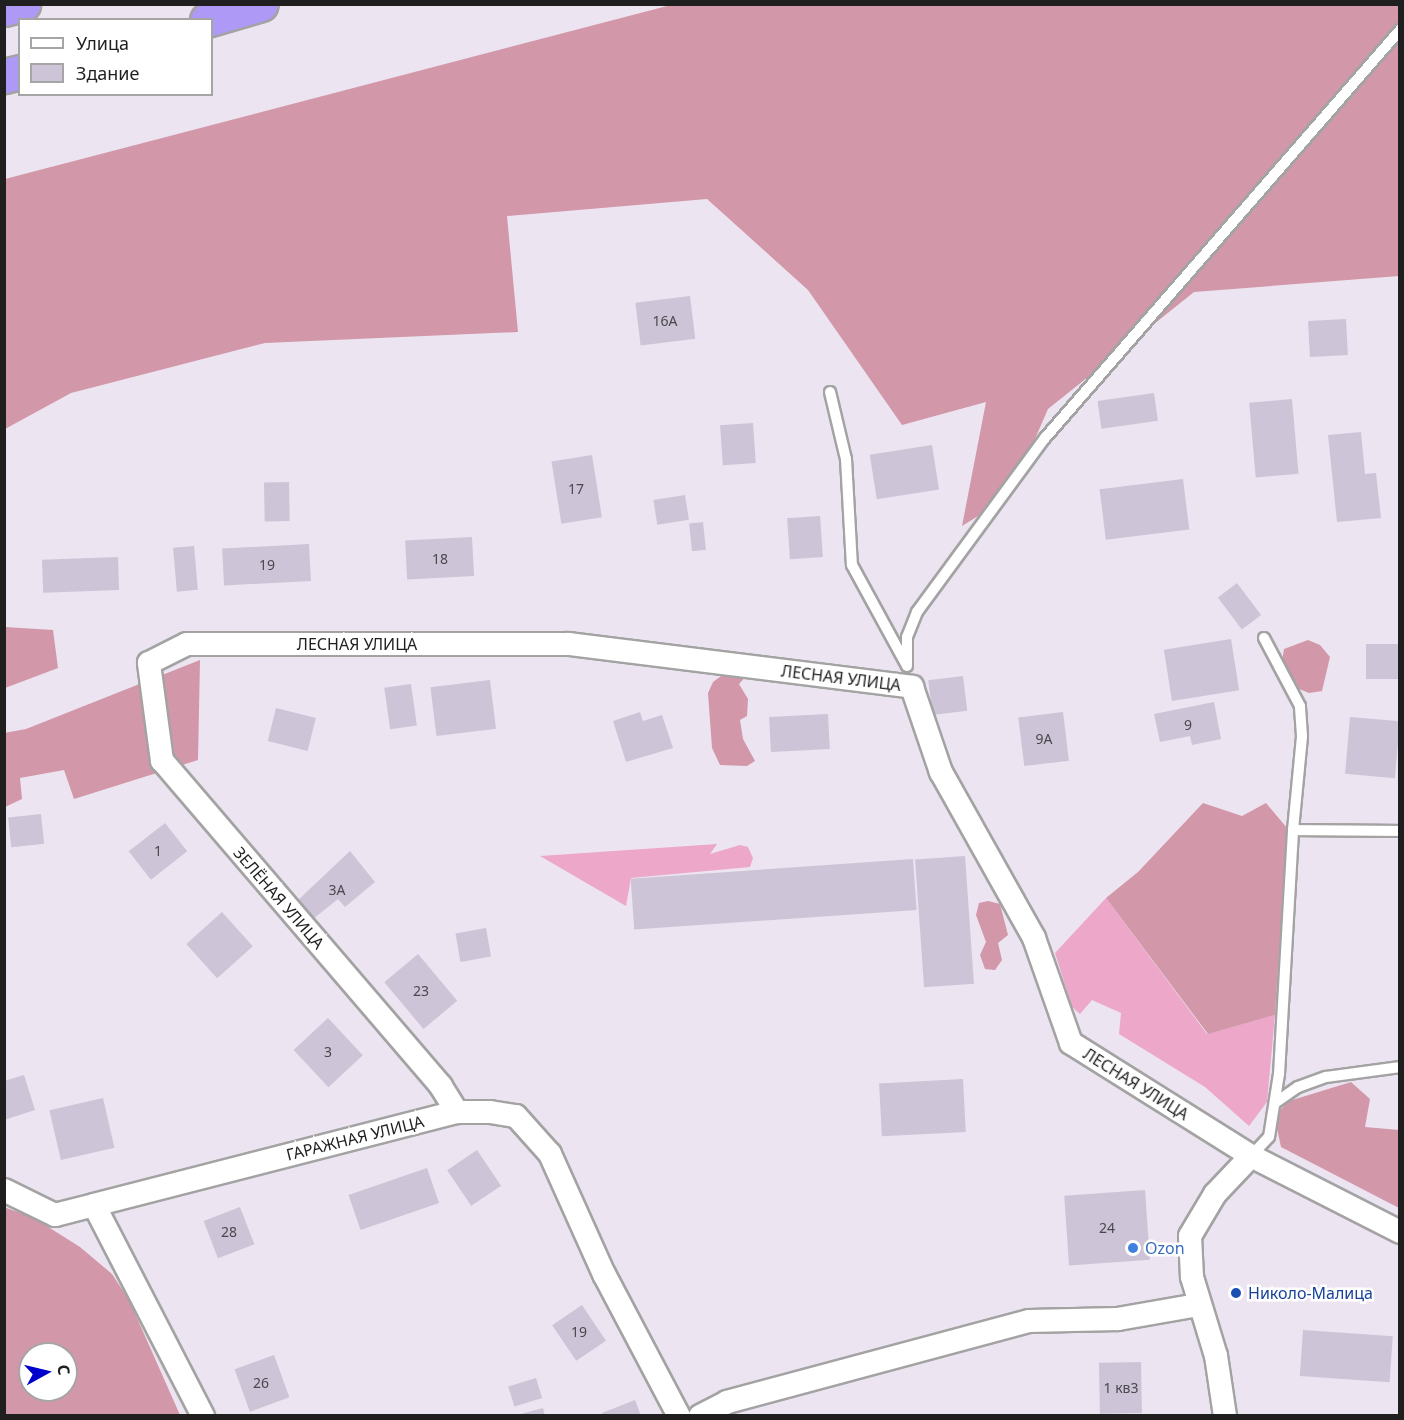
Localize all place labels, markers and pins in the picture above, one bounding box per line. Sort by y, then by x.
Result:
place label: Ozon [1145,1238,1185,1258]
marker: Ozon [1126,1241,1140,1255]
place label: Николо-Малица [1248,1283,1373,1303]
marker: Николо-Малица [1229,1286,1243,1300]

